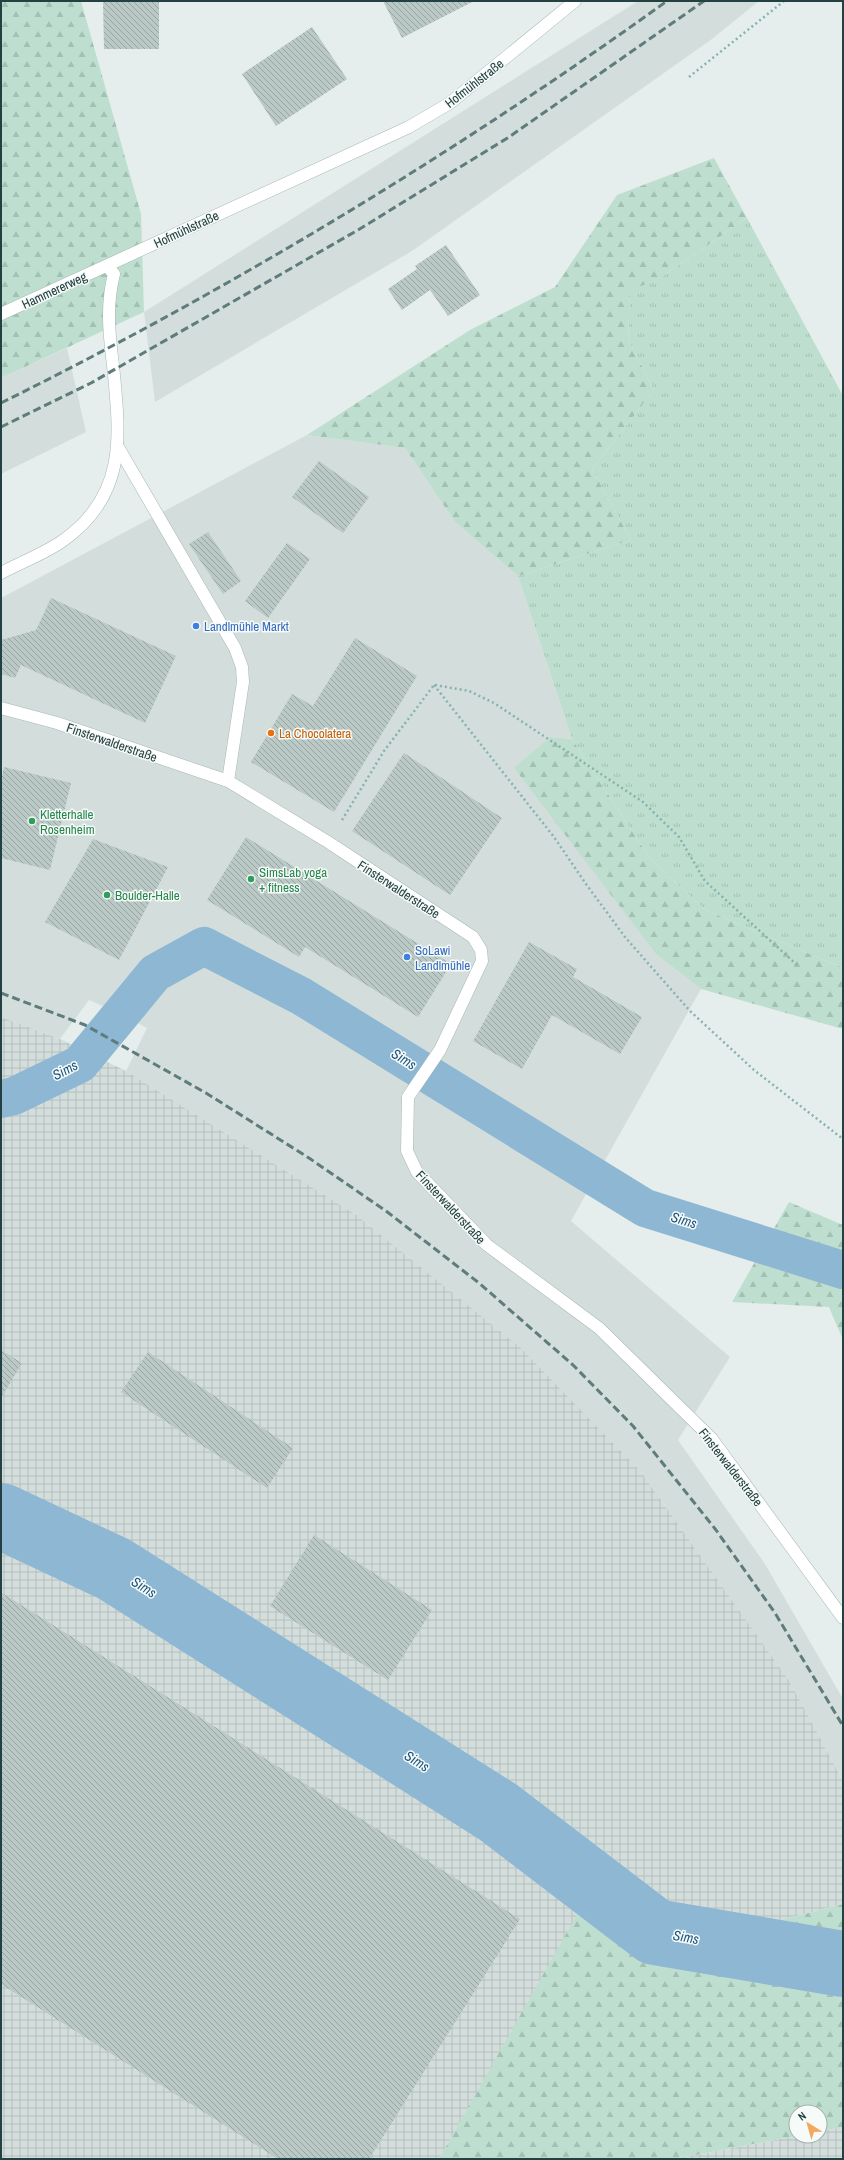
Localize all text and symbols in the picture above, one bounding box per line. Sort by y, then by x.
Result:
street label: Hofmühlstraße [442,55,507,112]
street label: Hofmühlstraße [151,207,222,252]
street label: Hammererweg [19,268,90,313]
place label: Landlmühle Markt [204,618,289,635]
marker: Landlmühle Markt [191,621,201,631]
street label: Finsterwalderstraße [64,719,159,766]
place label: La Chocolatera [279,725,351,742]
marker: La Chocolatera [266,728,276,738]
place label: Kletterhalle Rosenheim [40,806,95,838]
marker: Kletterhalle Rosenheim [27,816,37,826]
street label: Finsterwalderstraße [354,856,443,922]
place label: SimsLab yoga + fitness [259,864,327,896]
marker: SimsLab yoga + fitness [246,874,256,884]
place label: Boulder-Halle [115,887,180,904]
marker: Boulder-Halle [102,890,112,900]
place label: SoLawi Landlmühle [415,942,470,974]
marker: SoLawi Landlmühle [402,952,412,962]
water label: Sims [388,1044,420,1074]
water label: Sims [49,1056,81,1084]
street label: Finsterwalderstraße [412,1167,489,1248]
water label: Sims [669,1208,699,1233]
street label: Finsterwalderstraße [695,1425,767,1510]
water label: Sims [128,1572,160,1602]
water label: Sims [401,1746,433,1776]
water label: Sims [672,1926,701,1948]
north arrow [788,2104,828,2144]
text: N [795,2108,809,2124]

